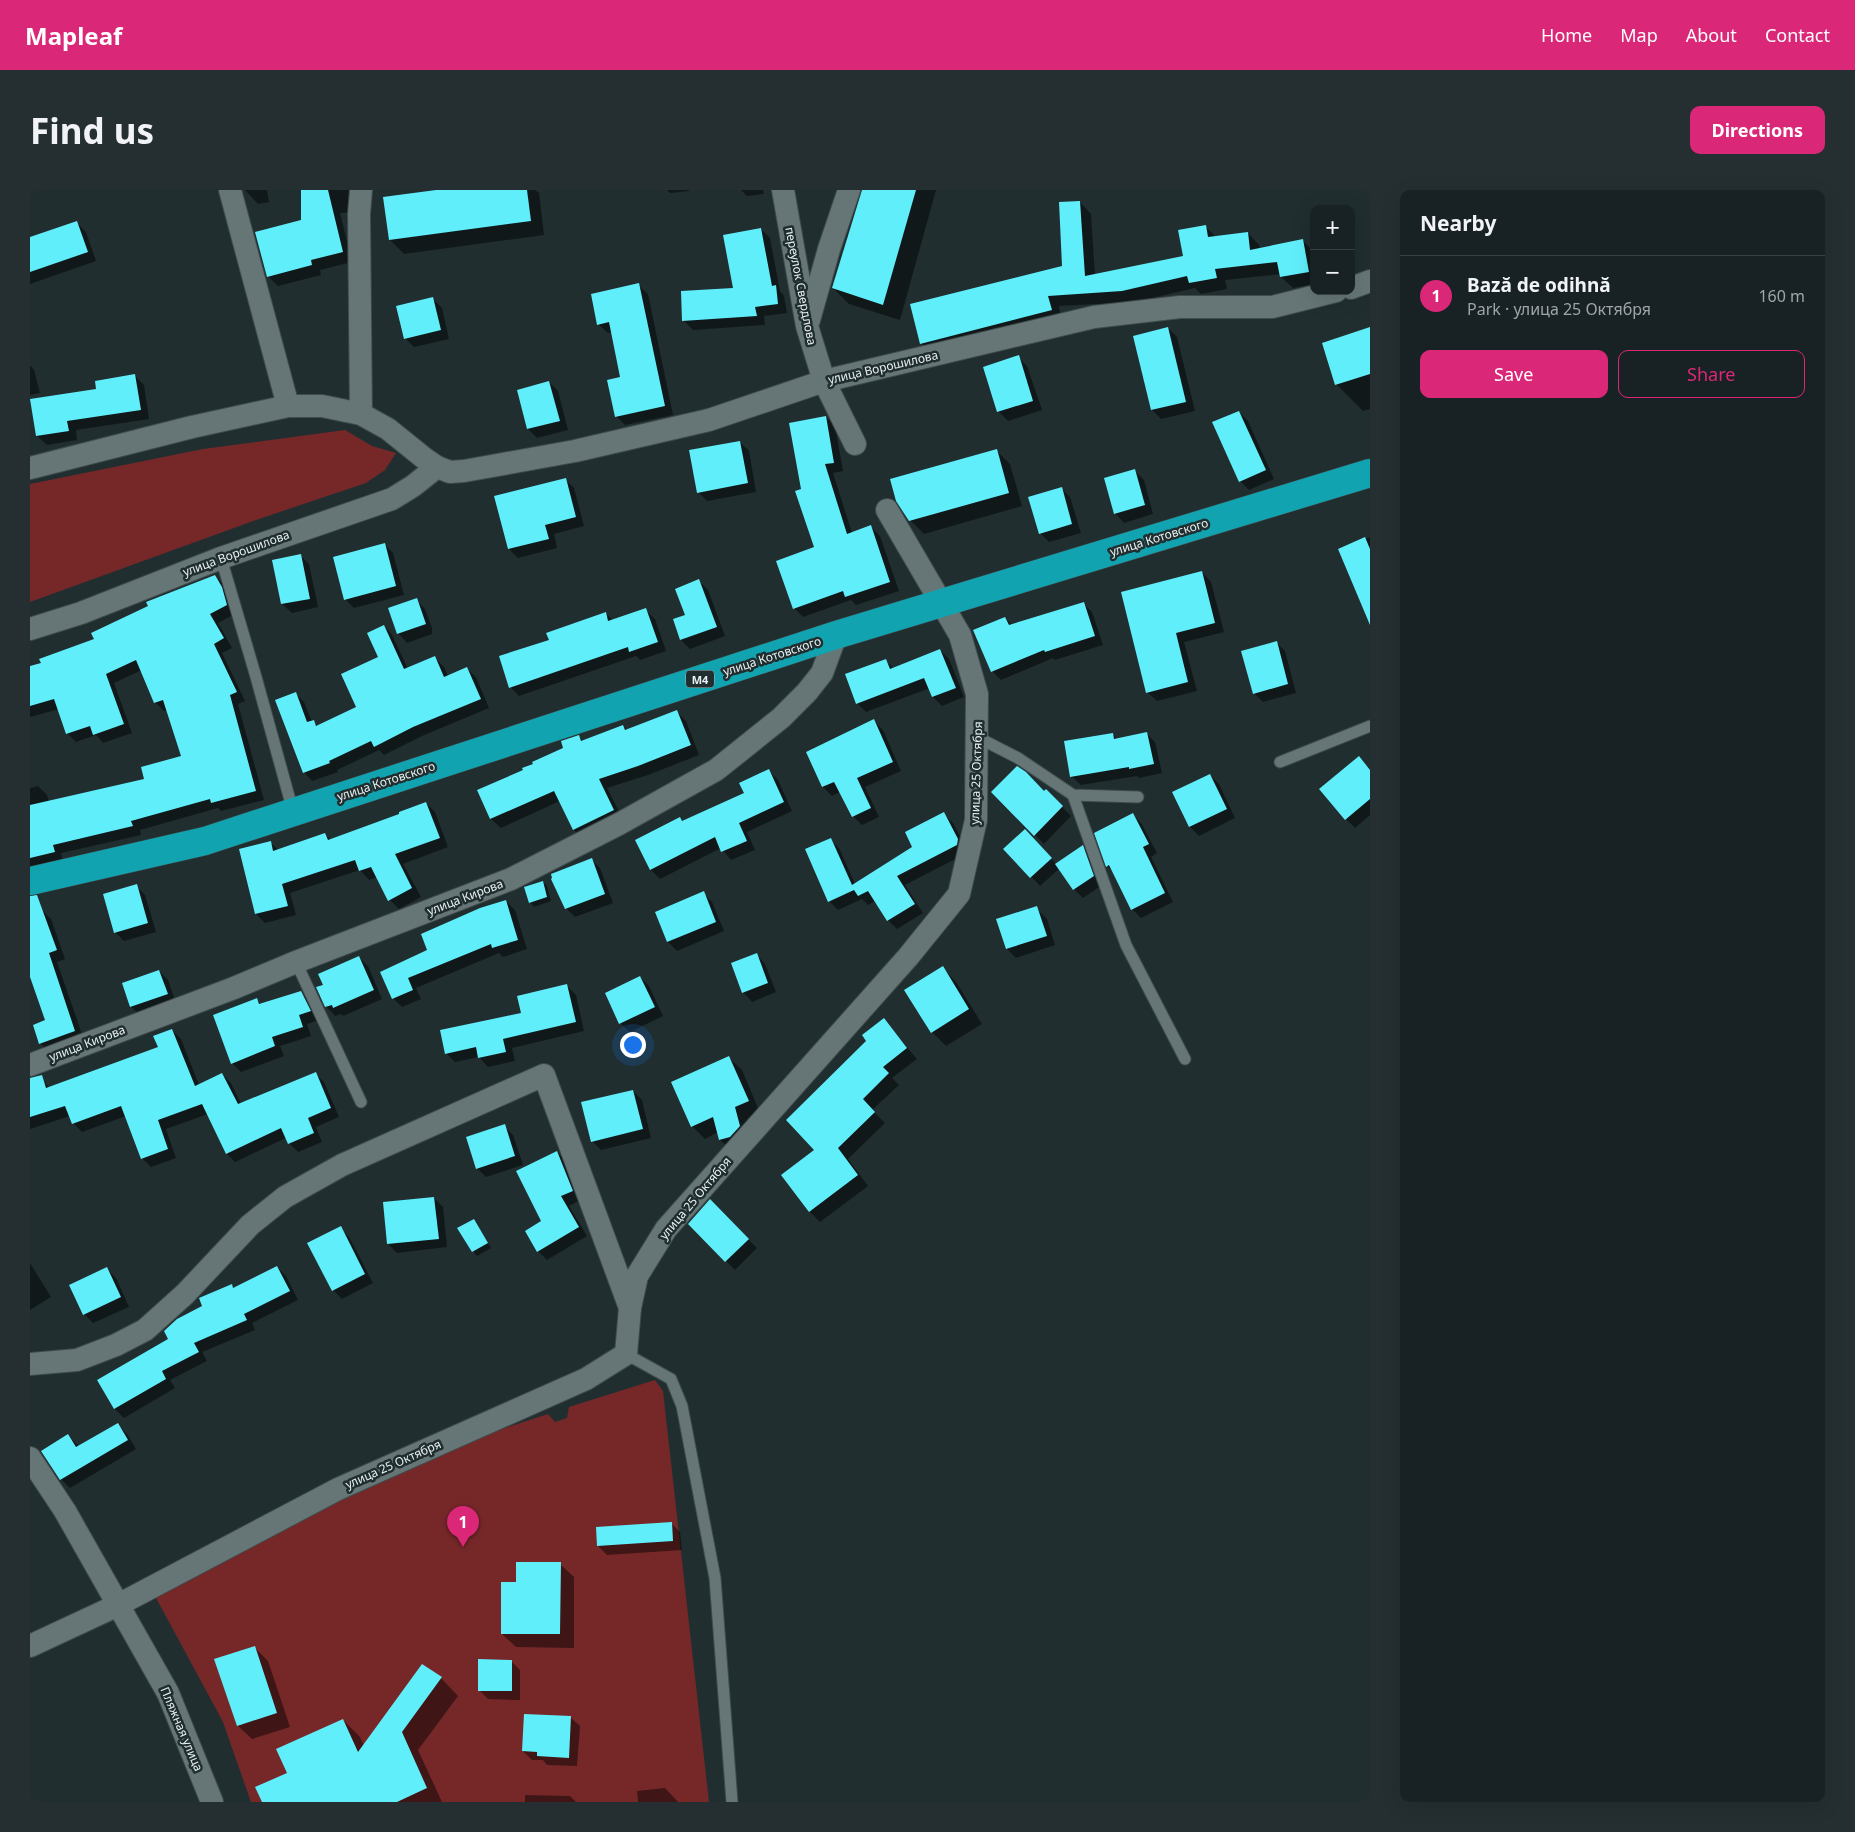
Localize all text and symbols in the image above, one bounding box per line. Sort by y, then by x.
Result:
text: Mapleaf [25,19,122,52]
text: Home [1541,23,1592,47]
text: Map [1620,23,1658,47]
text: About [1686,23,1737,47]
text: Contact [1765,23,1830,47]
button: Directions [1690,106,1825,154]
text: Find us [30,107,154,154]
map controls [1310,205,1355,295]
button: + [1310,205,1355,250]
text: Nearby [1420,209,1496,237]
street label: переулок Свердлова [781,225,821,347]
button: − [1310,250,1355,295]
text: Bază de odihnă [1467,272,1611,298]
text: 1 [1431,285,1441,307]
text: 160 m [1758,285,1805,307]
text: Park · улица 25 Октября [1467,298,1651,320]
street label: улица Ворошилова [826,346,940,388]
button: Save [1420,350,1608,398]
button: Share [1618,350,1805,398]
street label: улица Котовского [1108,514,1210,560]
street label: улица Ворошилова [180,526,292,580]
street label: улица Котовского [721,632,823,680]
road number: M4 [686,670,714,688]
street label: улица 25 Октября [966,721,986,825]
street label: улица Котовского [335,757,437,805]
street label: улица Кирова [425,875,505,919]
street label: улица Кирова [47,1021,127,1065]
your location [620,1032,646,1058]
street label: улица 25 Октября [655,1153,735,1243]
street label: улица 25 Октября [342,1435,444,1493]
pin: 1 [447,1506,479,1547]
street label: Пляжная улица [157,1684,207,1774]

